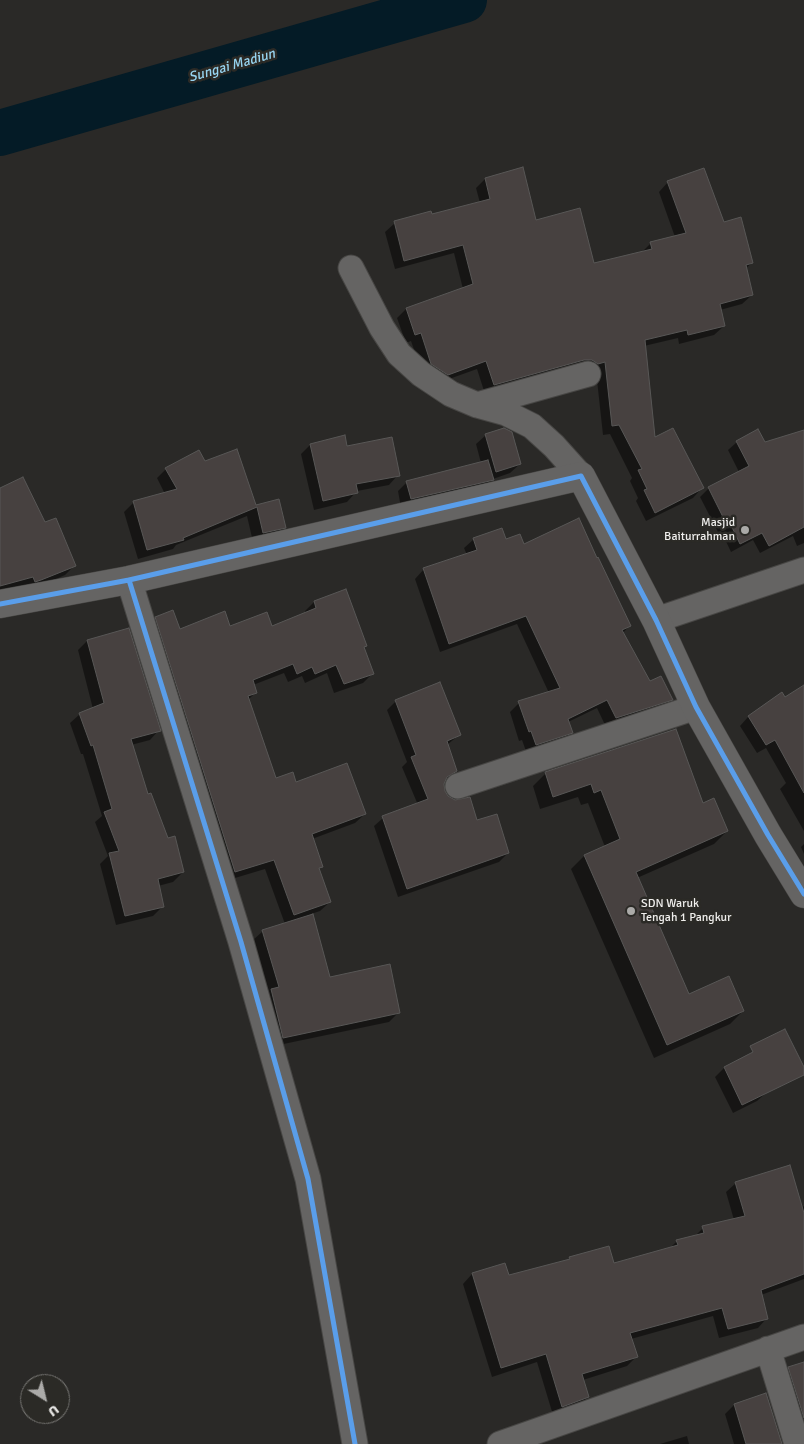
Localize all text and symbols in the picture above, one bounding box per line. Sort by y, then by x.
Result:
water label: Sungai Madiun [187,46,277,86]
place label: Masjid Baiturrahman [664,516,735,544]
marker: Masjid Baiturrahman [739,524,751,536]
place label: SDN Waruk Tengah 1 Pangkur [641,897,731,925]
marker: SDN Waruk Tengah 1 Pangkur [625,905,637,917]
north arrow [20,1374,70,1424]
text: U [45,1401,62,1420]

